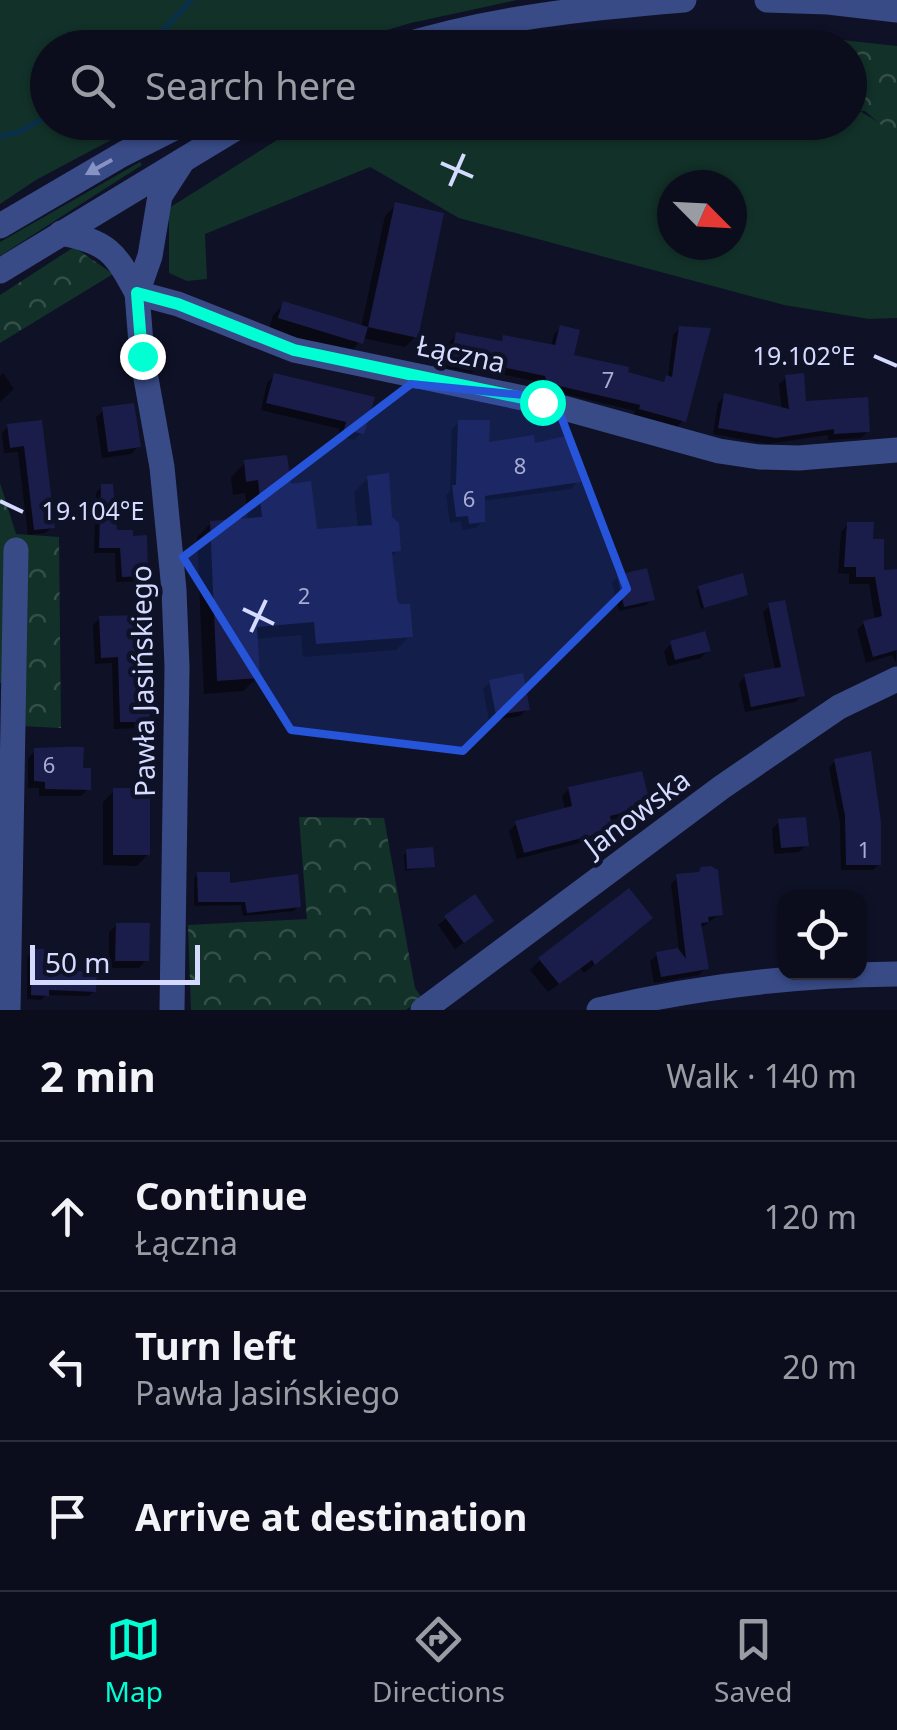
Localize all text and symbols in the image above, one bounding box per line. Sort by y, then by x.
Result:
search box [30,30,867,140]
icon: search [65,58,120,113]
text: Search here [145,59,356,111]
one-way arrow [85,158,113,176]
north arrow [657,170,747,260]
street label: Łączna [413,325,509,381]
route end [120,334,166,380]
text: 19.102°E [753,338,855,372]
house number: 7 [602,364,614,394]
route start [520,380,566,426]
house number: 8 [514,450,526,480]
house number: 6 [463,483,475,513]
text: 19.104°E [42,493,144,527]
street label: Pawła Jasińskiego [121,565,163,797]
house number: 2 [298,580,310,610]
house number: 6 [43,749,55,779]
street label: Janowska [573,760,697,866]
house number: 1 [858,834,870,864]
map controls [777,890,867,980]
button: locate [777,890,867,980]
scale bar [30,940,200,984]
text: 50 m [45,943,111,981]
text: 2 min [40,1047,156,1104]
text: Walk · 140 m [666,1054,857,1097]
text: Continue [135,1169,308,1221]
icon: ahead [40,1189,95,1244]
text: 120 m [764,1195,857,1238]
text: Łączna [135,1221,238,1264]
text: Turn left [135,1319,297,1371]
icon: left [40,1339,95,1394]
text: 20 m [782,1345,857,1388]
text: Pawła Jasińskiego [135,1371,400,1414]
icon: arrive [40,1489,95,1544]
text: Arrive at destination [135,1490,527,1542]
tab: Map [105,1612,163,1710]
tab: Directions [372,1612,505,1710]
tab: Saved [714,1612,792,1710]

